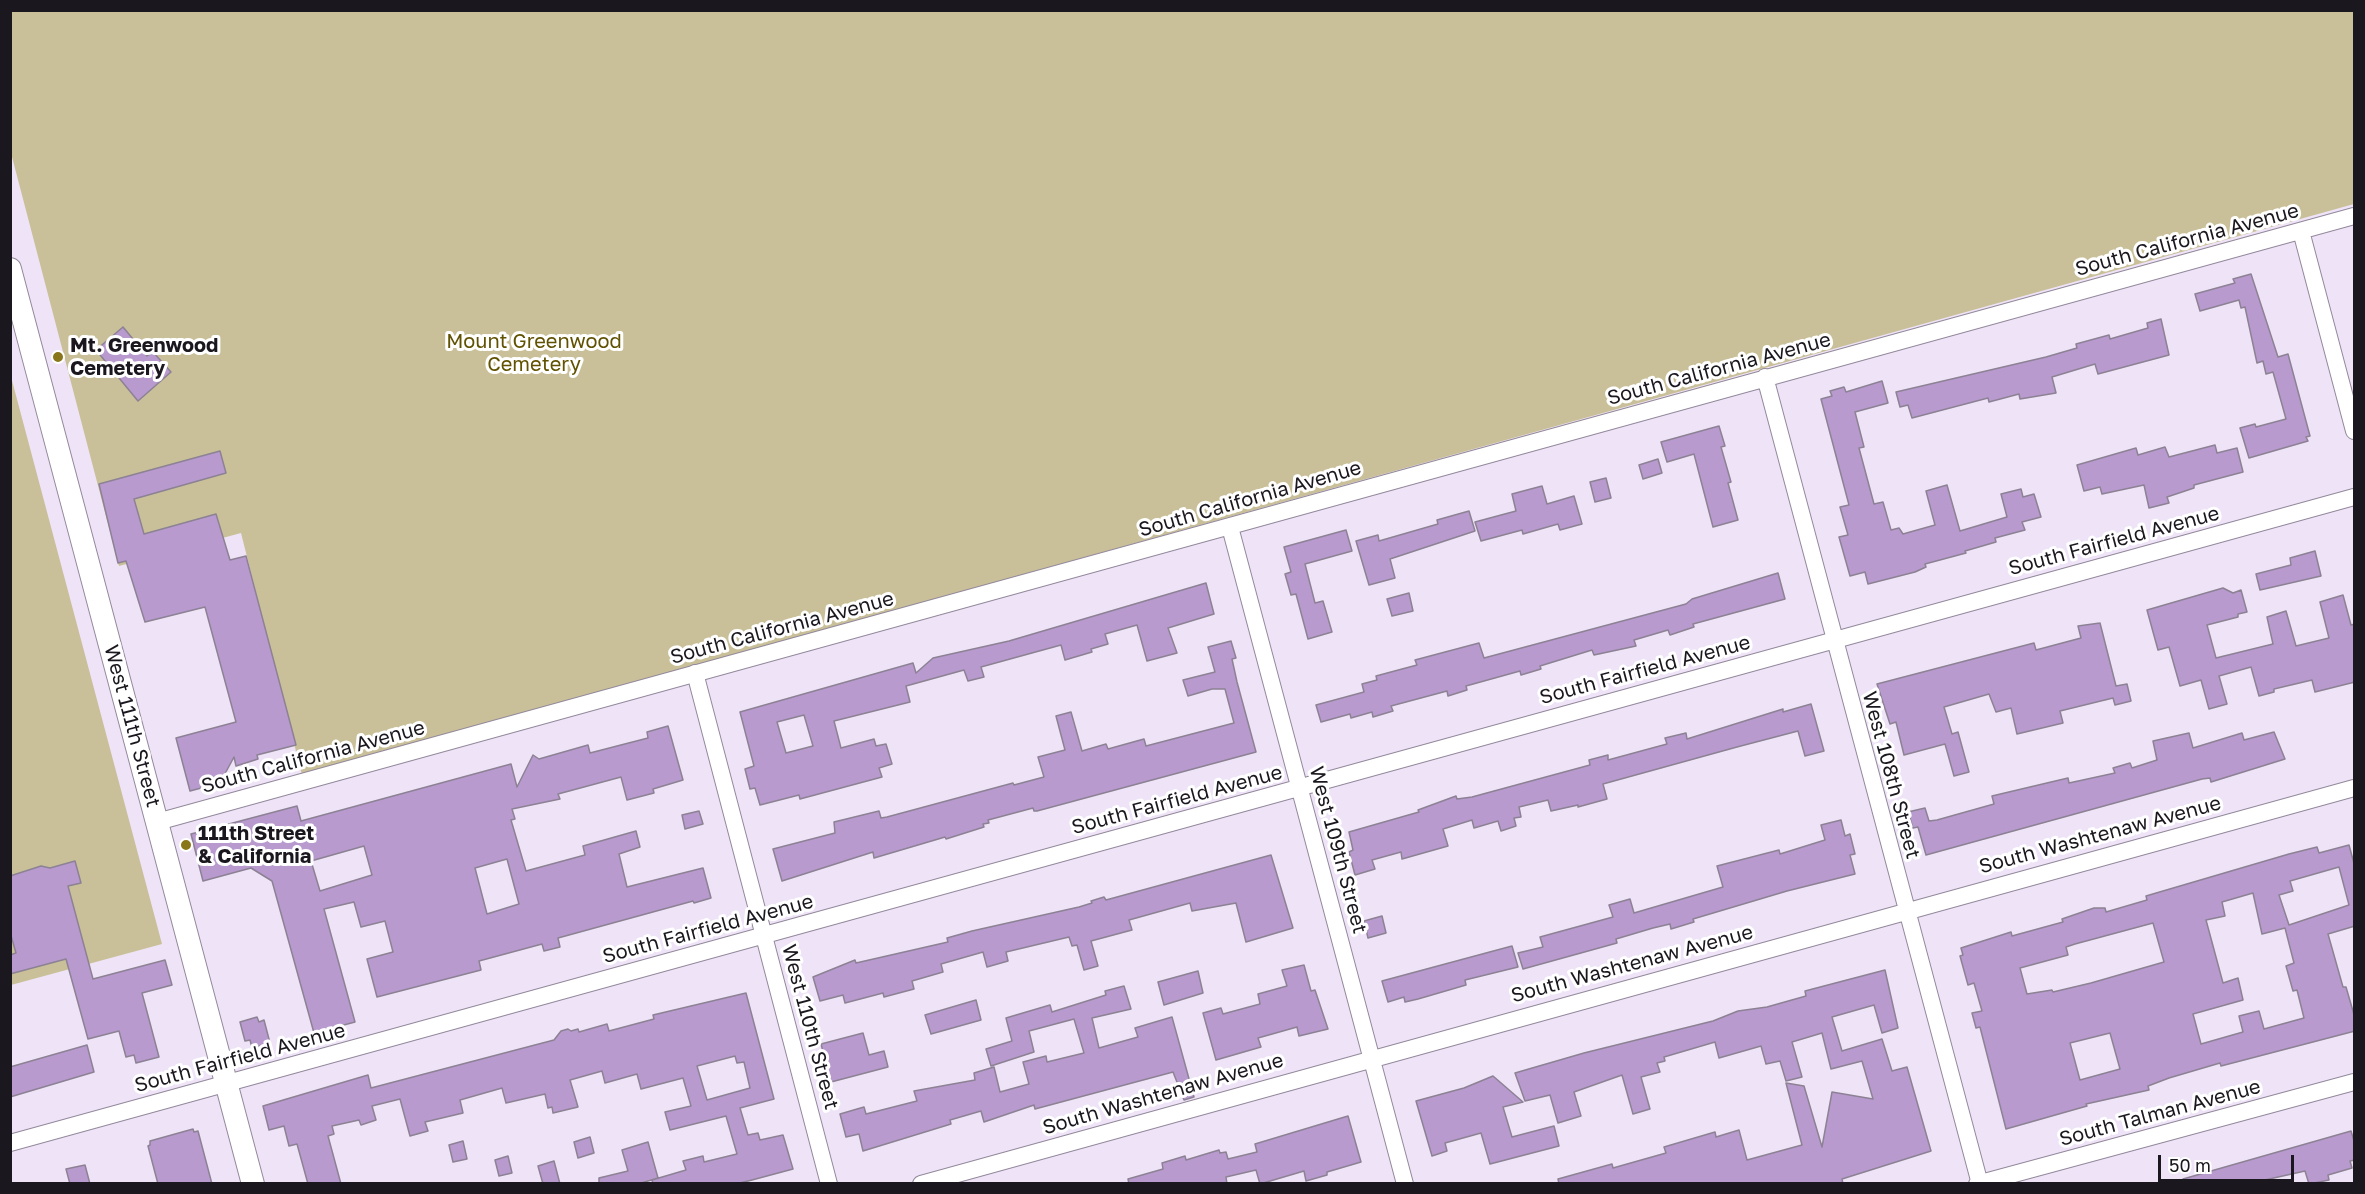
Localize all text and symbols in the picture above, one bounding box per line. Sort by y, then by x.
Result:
street label: South California Avenue [2073,199,2301,281]
street label: South California Avenue [1605,328,1833,410]
park label: Mount Greenwood Cemetery [446,330,622,377]
place label: Mt. Greenwood Cemetery [70,334,218,381]
marker: Mt. Greenwood Cemetery [51,350,65,364]
street label: South California Avenue [1136,456,1364,542]
street label: South Fairfield Avenue [2006,501,2222,581]
street label: South California Avenue [668,587,896,669]
street label: South Fairfield Avenue [1537,630,1753,710]
street label: West 111th Street [99,642,165,810]
street label: West 108th Street [1857,689,1925,861]
street label: South California Avenue [199,716,427,798]
street label: South Fairfield Avenue [1069,760,1285,840]
street label: West 109th Street [1304,764,1372,936]
street label: South Washtenaw Avenue [1976,791,2224,879]
place label: 111th Street & California [198,822,314,869]
marker: 111th Street & California [179,838,193,852]
street label: South Fairfield Avenue [600,889,816,969]
street label: South Washtenaw Avenue [1508,920,1756,1008]
street label: West 110th Street [776,942,844,1112]
street label: South Fairfield Avenue [132,1018,348,1098]
street label: South Washtenaw Avenue [1040,1048,1286,1140]
street label: South Talman Avenue [2057,1075,2263,1151]
scale bar [2161,1143,2298,1181]
text: 50 m [2169,1154,2211,1176]

